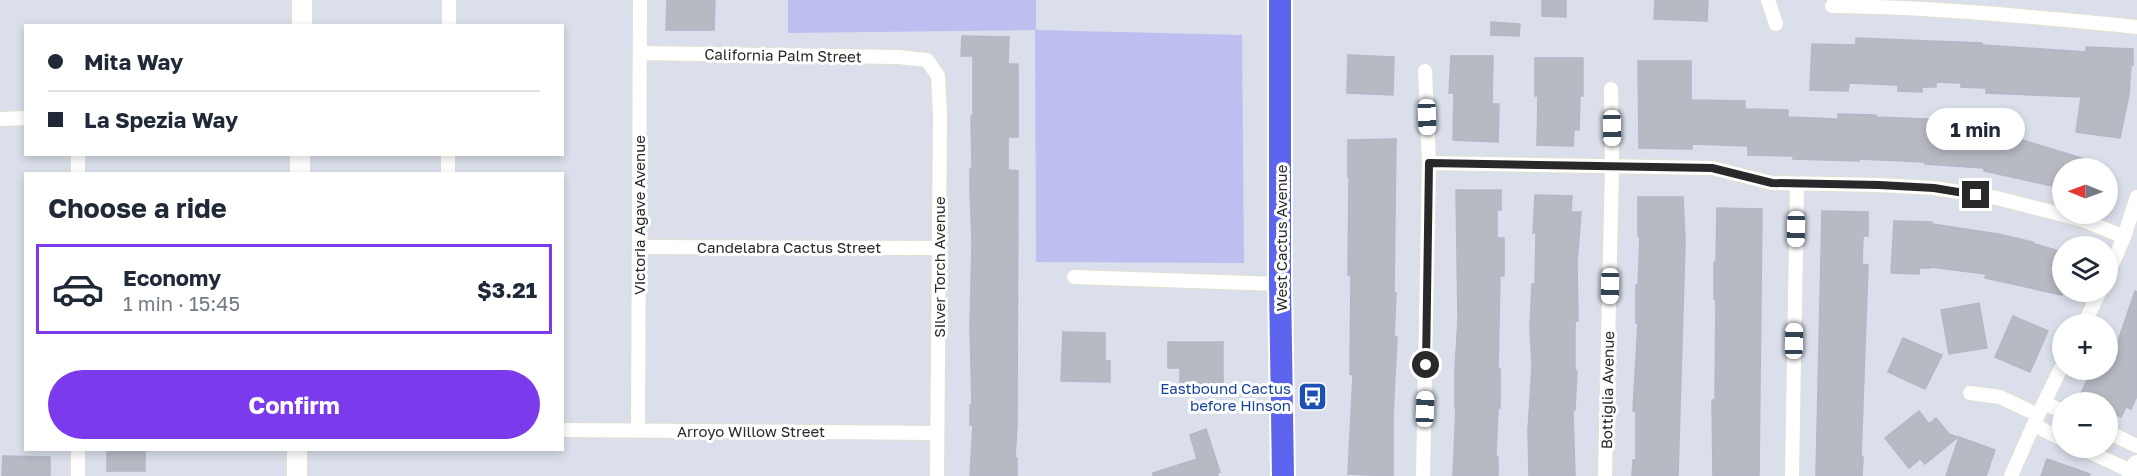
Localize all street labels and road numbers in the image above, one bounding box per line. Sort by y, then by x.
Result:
street label: California Palm Street [704,45,862,65]
street label: Victoria Agave Avenue [630,135,648,295]
street label: West Cactus Avenue [1272,164,1290,311]
street label: Silver Torch Avenue [930,196,948,338]
street label: Candelabra Cactus Street [697,238,881,256]
street label: Bottiglia Avenue [1597,330,1617,449]
street label: Arroyo Willow Street [677,422,825,440]

